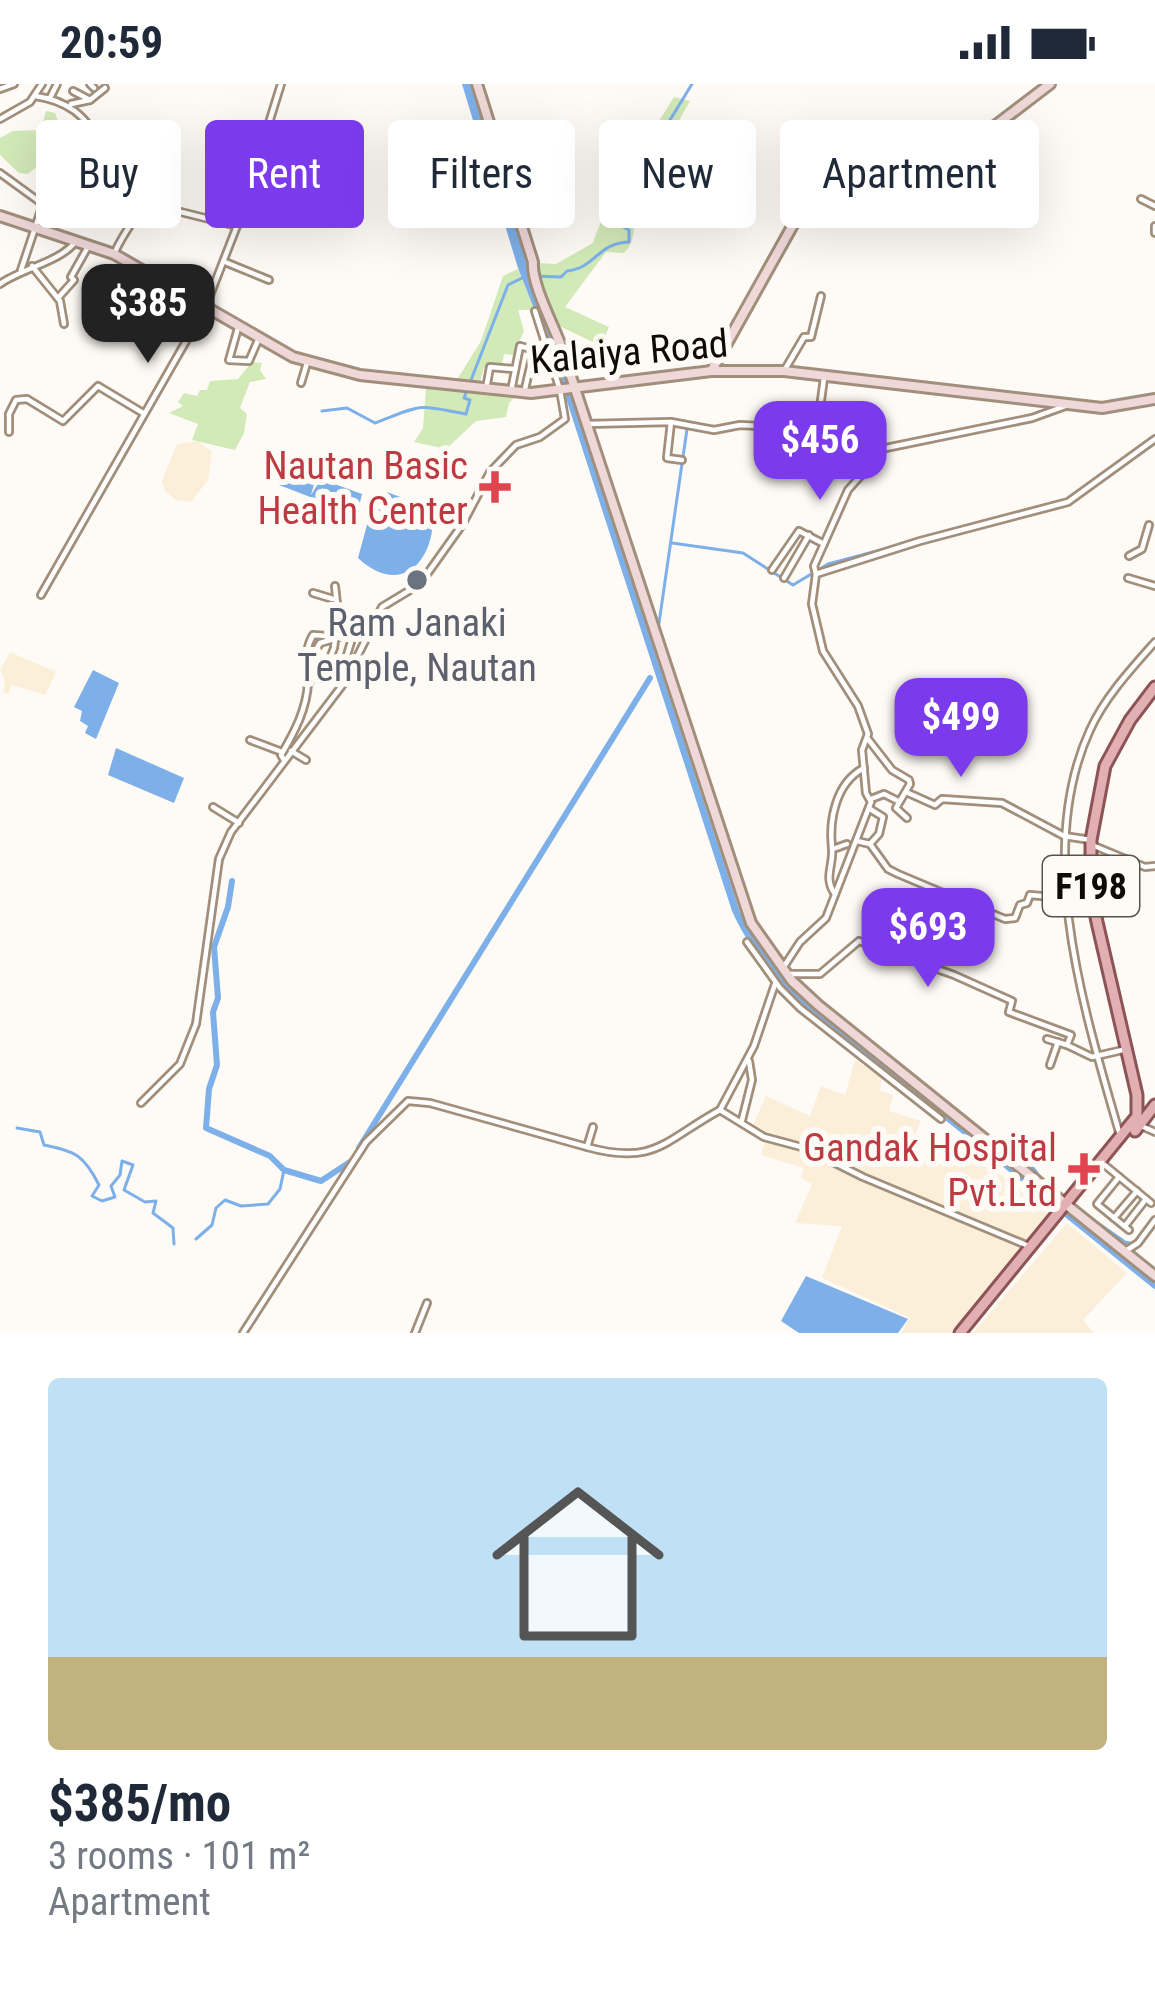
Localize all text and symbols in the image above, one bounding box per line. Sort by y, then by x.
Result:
text: 20:59 [60,16,163,69]
chip: Buy [36,120,181,228]
chip: Rent [205,120,364,228]
chip: Filters [388,120,575,228]
chip: New [599,120,756,228]
chip: Apartment [780,120,1039,228]
pin: $385 [77,264,219,366]
text: $385 [109,280,187,326]
street label: Kalaiya Road [528,320,730,384]
pin: $456 [749,401,891,503]
text: $456 [781,417,859,463]
place label: Nautan Basic Health Center [258,443,468,534]
marker: Nautan Basic Health Center [479,471,511,503]
marker: Ram Janaki Temple, Nautan [404,567,430,593]
place label: Ram Janaki Temple, Nautan [297,600,537,691]
pin: $499 [890,678,1032,780]
text: $499 [922,694,1000,740]
road number: F198 [1043,856,1139,916]
pin: $693 [857,888,999,990]
text: $693 [889,904,967,950]
place label: Gandak Hospital Pvt.Ltd [803,1125,1057,1216]
marker: Gandak Hospital Pvt.Ltd [1068,1153,1100,1185]
icon: home [470,1456,686,1672]
text: $385/mo [48,1774,231,1833]
text: 3 rooms · 101 m² [48,1833,310,1879]
text: Apartment [48,1879,211,1925]

